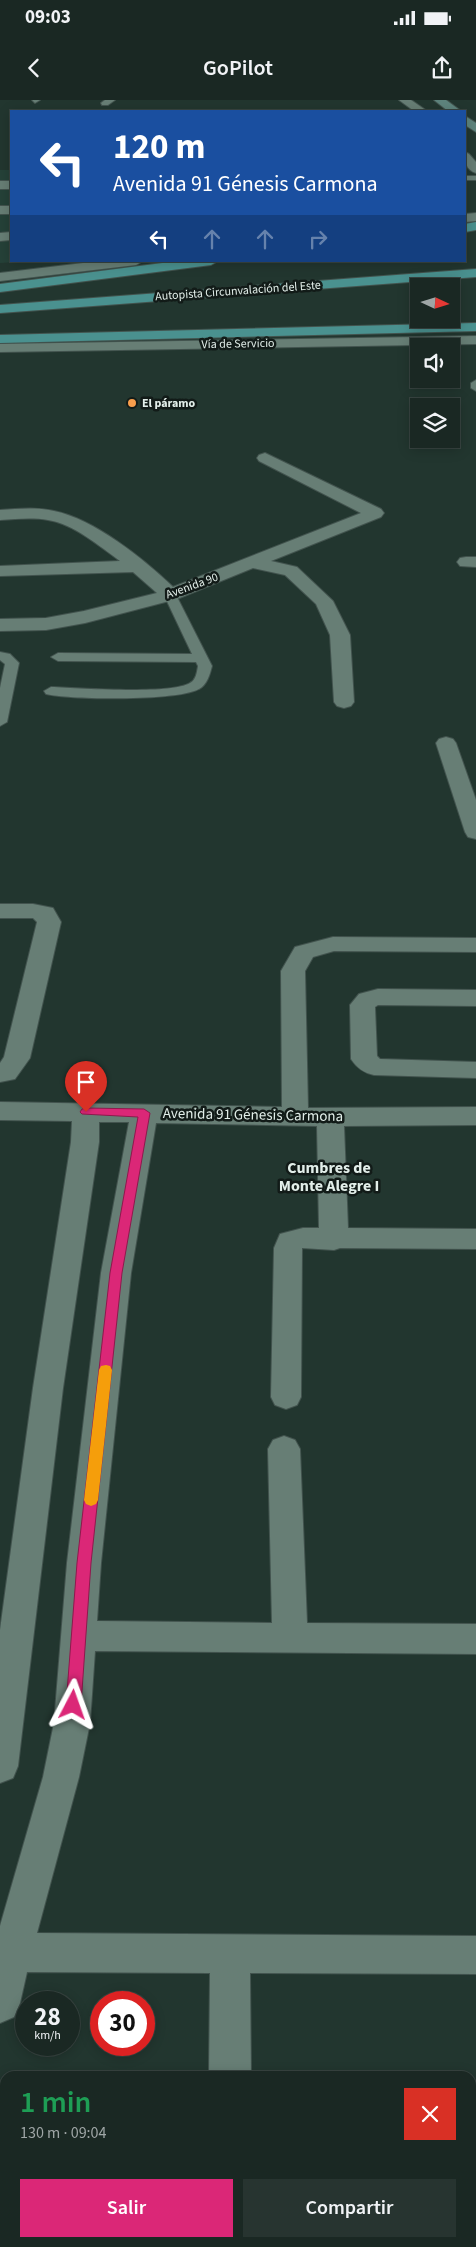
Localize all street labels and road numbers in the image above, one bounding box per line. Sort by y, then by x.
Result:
street label: Autopista Circunvalación del Este [155,277,321,305]
street label: Vía de Servicio [201,335,275,353]
street label: Avenida 90 [163,569,221,603]
street label: Avenida 91 Génesis Carmona [163,1103,343,1127]

